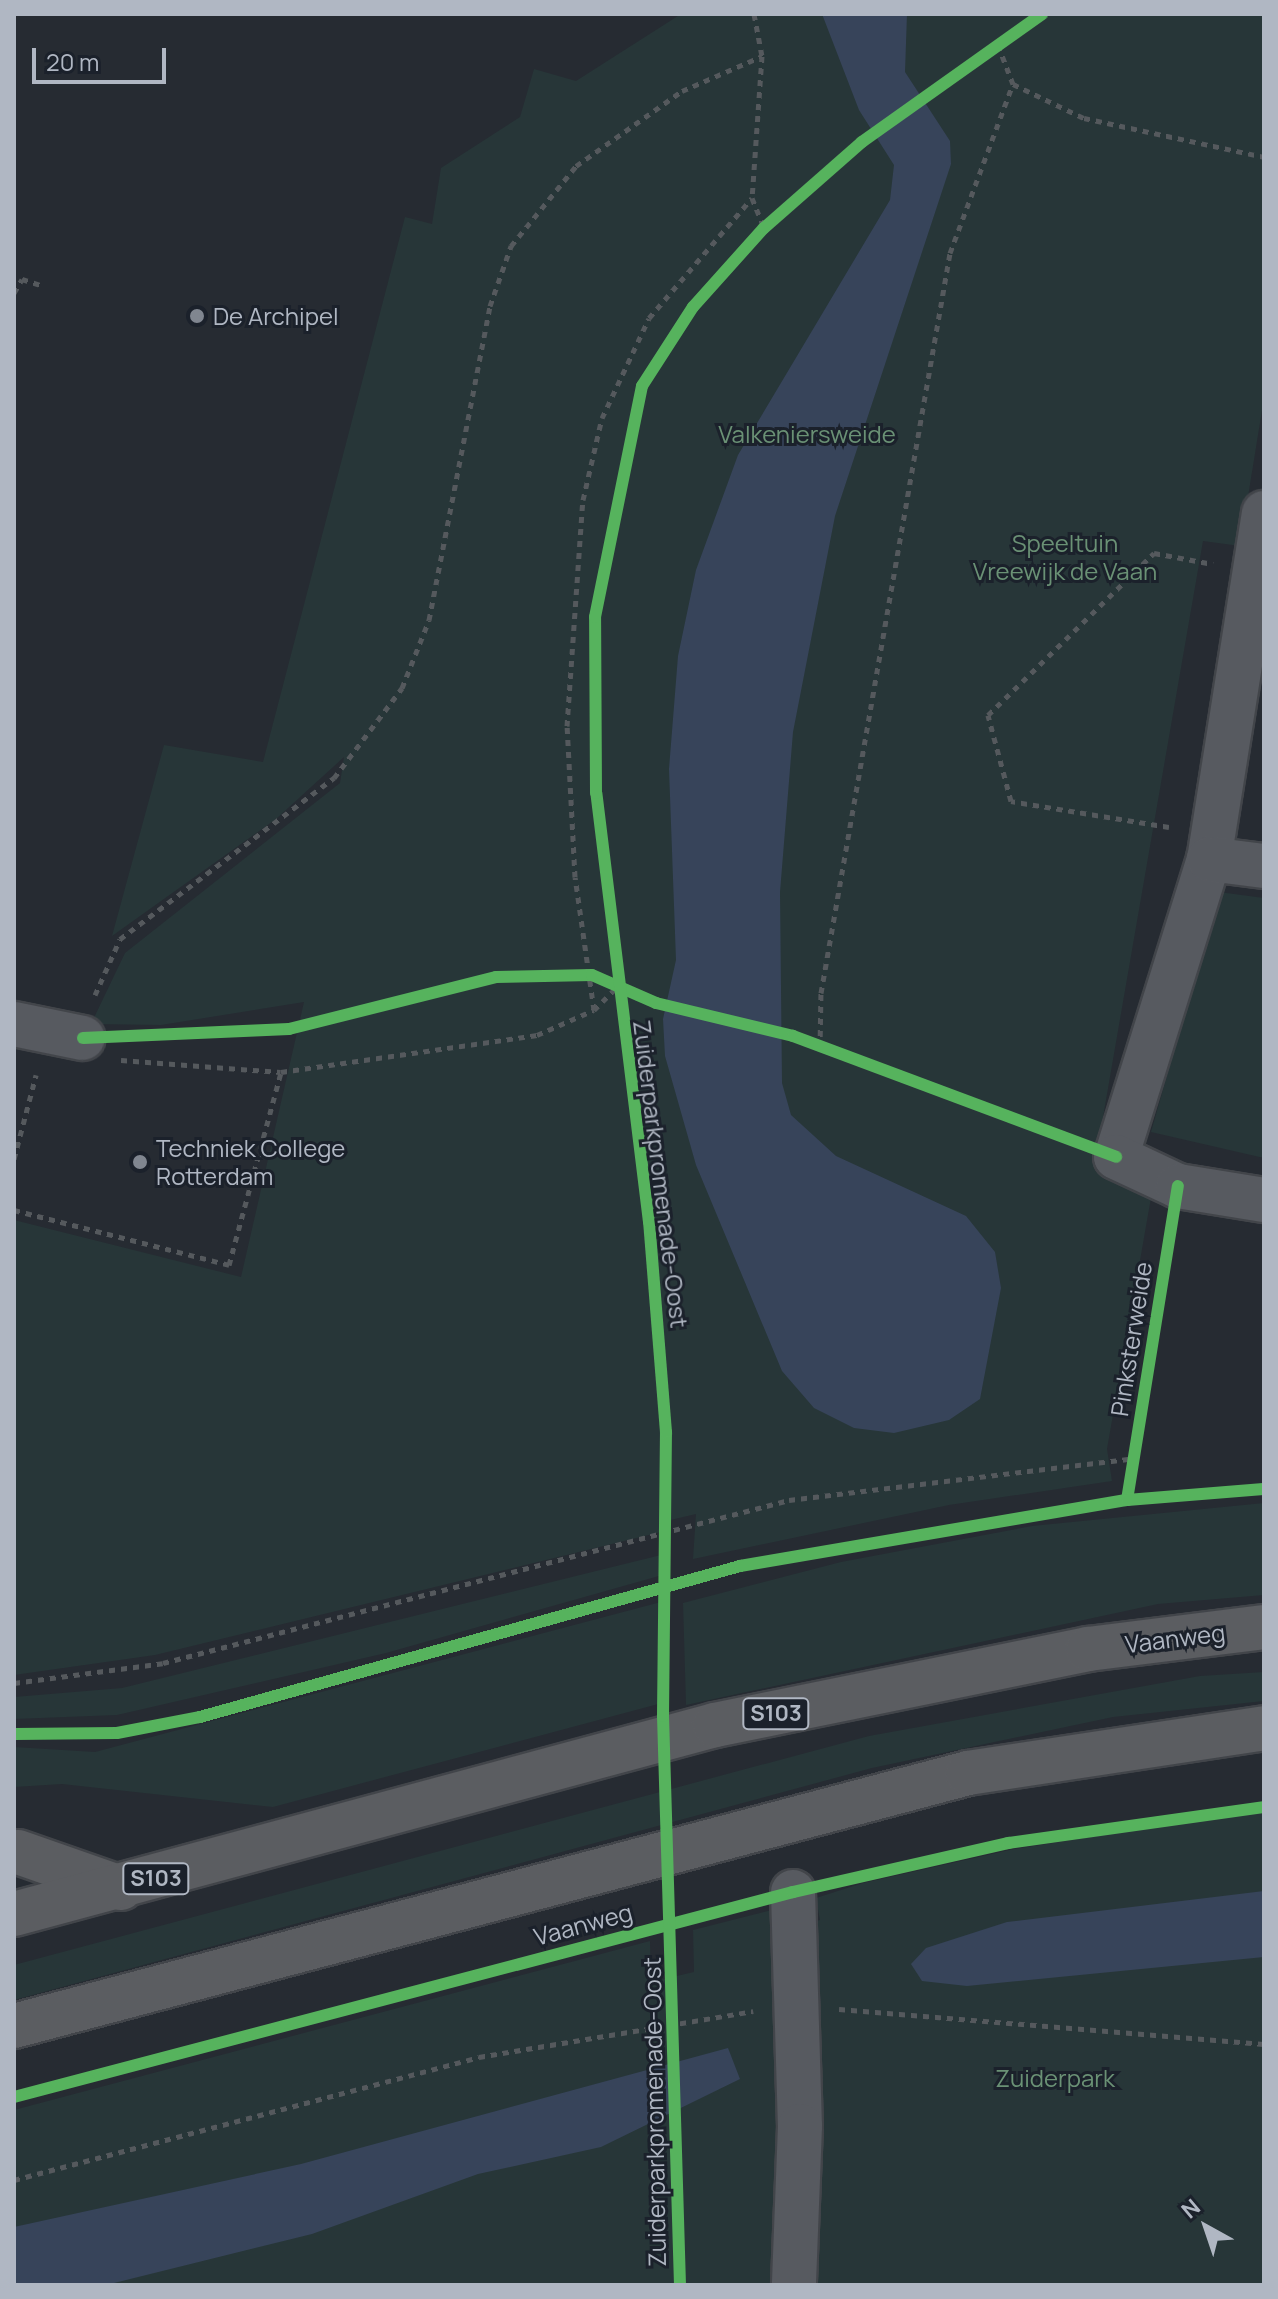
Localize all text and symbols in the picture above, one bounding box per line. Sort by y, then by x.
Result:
scale bar [36,32,170,82]
text: 20 m [46,45,99,78]
place label: De Archipel [213,302,339,330]
marker: De Archipel [188,307,206,325]
park label: Valkeniersweide [718,420,896,448]
park label: Speeltuin Vreewijk de Vaan [973,529,1157,585]
street label: Zuiderparkpromenade-Oost [628,1018,694,1330]
place label: Techniek College Rotterdam [156,1134,345,1190]
marker: Techniek College Rotterdam [131,1153,149,1171]
street label: Pinksterweide [1105,1260,1157,1418]
street label: Vaanweg [1123,1618,1227,1658]
road number: S103 [742,1696,810,1732]
road number: S103 [122,1861,190,1897]
street label: Vaanweg [531,1897,635,1951]
street label: Zuiderparkpromenade-Oost [637,1957,671,2267]
park label: Zuiderpark [995,2064,1115,2092]
north arrow [1166,2187,1246,2267]
text: N [1175,2192,1206,2225]

